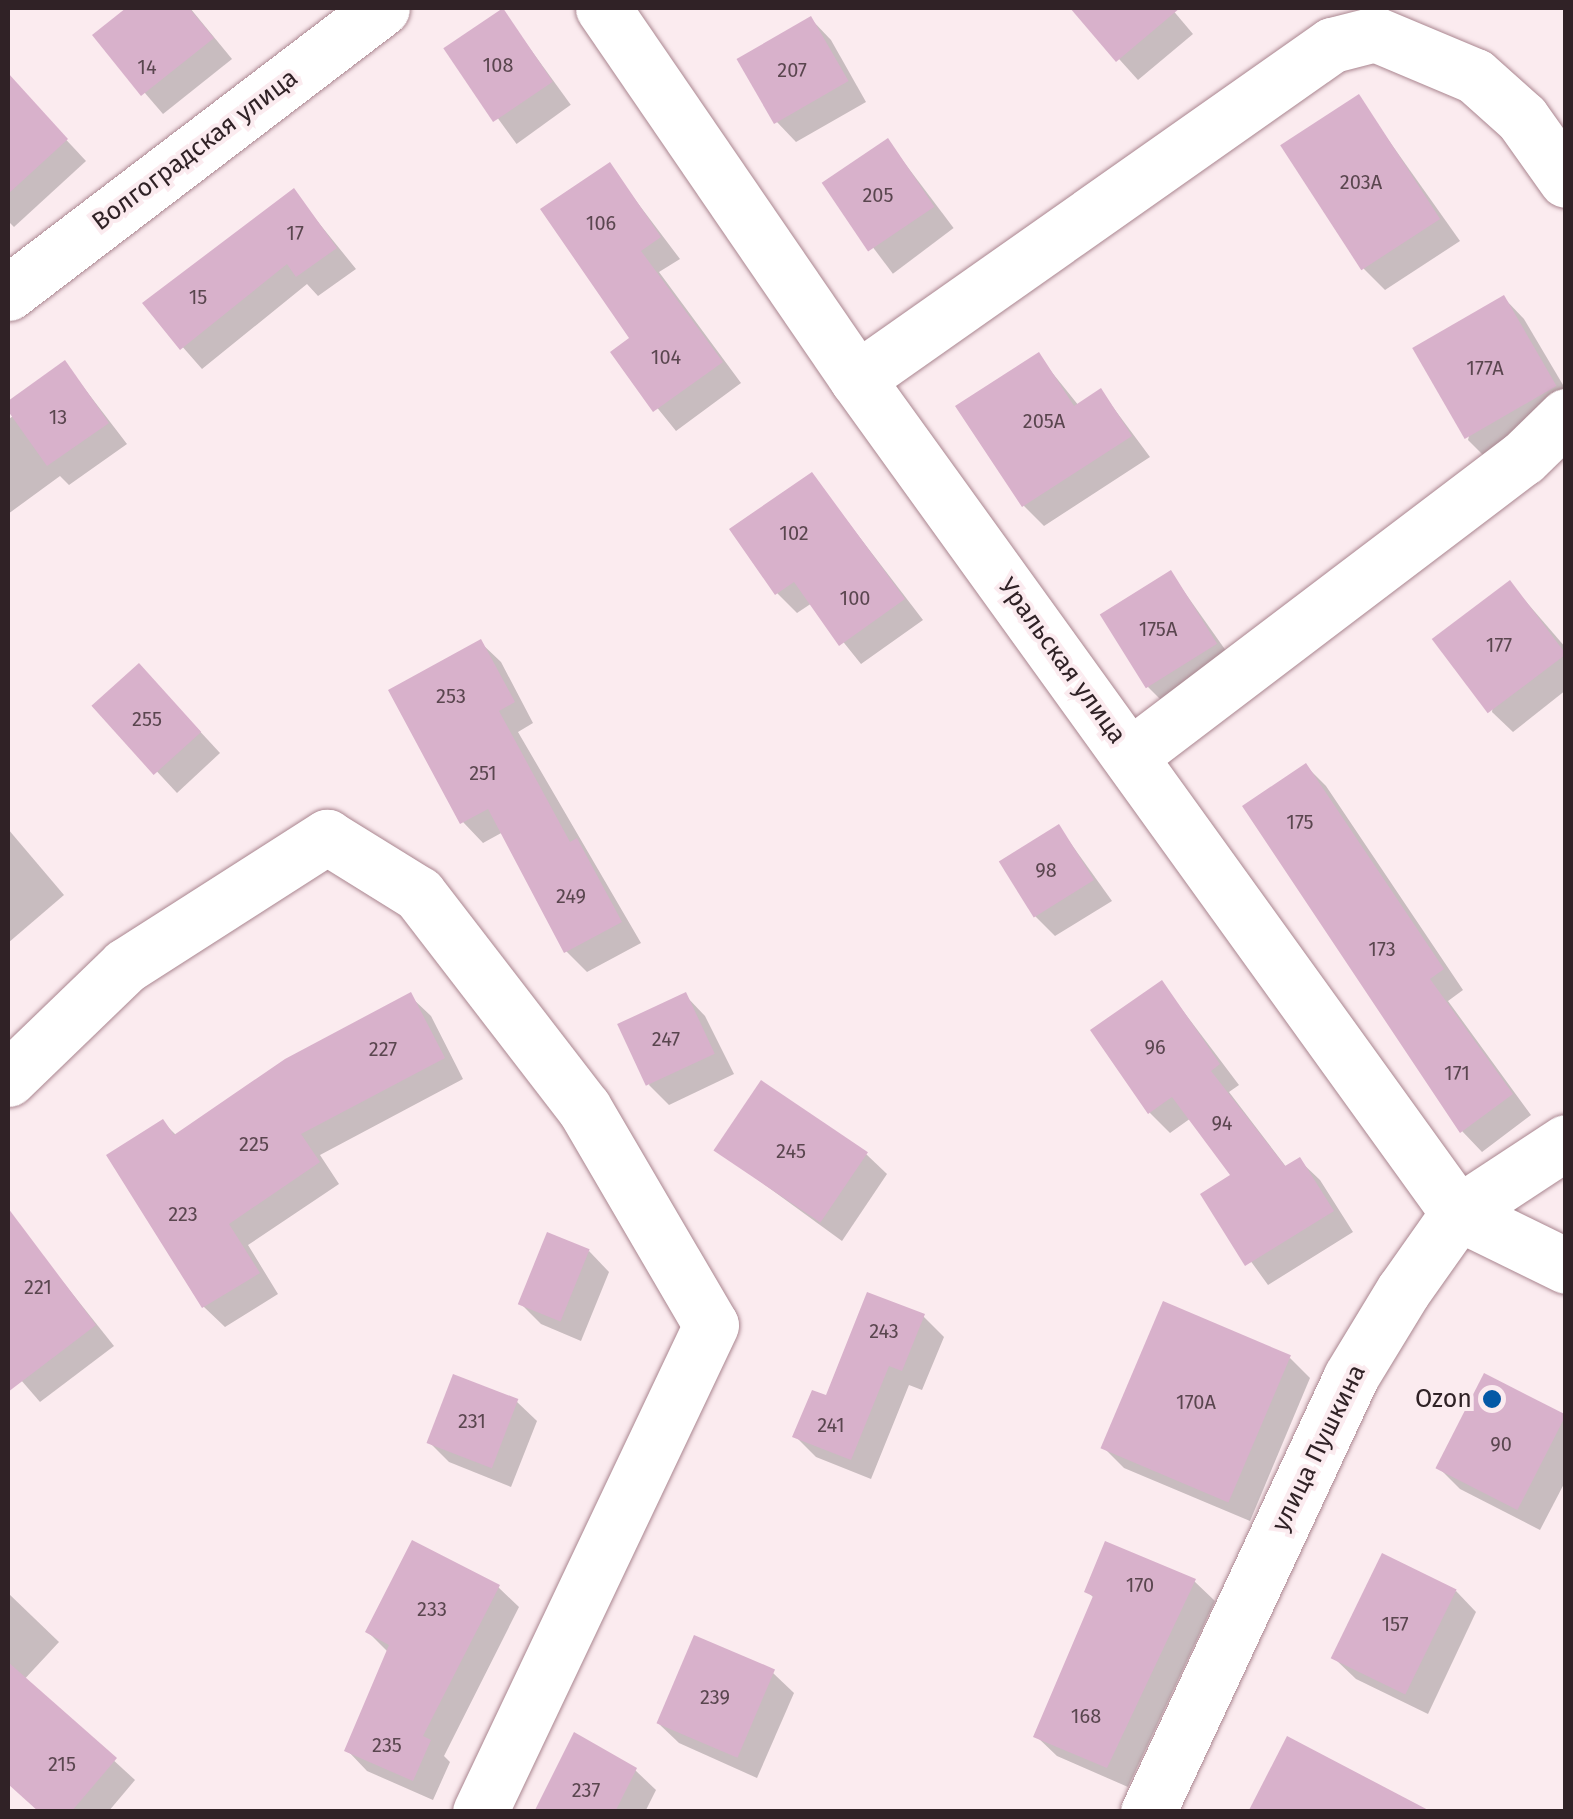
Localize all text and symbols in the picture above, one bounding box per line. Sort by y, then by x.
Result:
house number: 108 [483,53,513,77]
house number: 14 [137,55,157,79]
house number: 207 [777,58,807,82]
street label: Волгоградская улица [86,63,304,237]
house number: 203А [1340,170,1382,194]
house number: 205 [862,183,894,207]
house number: 106 [586,211,616,235]
house number: 17 [286,221,304,245]
house number: 15 [189,285,207,309]
house number: 104 [651,345,681,369]
house number: 177А [1466,356,1504,380]
house number: 13 [49,405,67,429]
house number: 205А [1023,409,1065,433]
house number: 102 [779,521,809,545]
street label: Уральская улица [992,572,1132,750]
house number: 100 [840,586,870,610]
house number: 175А [1139,617,1177,641]
house number: 177 [1486,633,1512,657]
house number: 253 [436,684,466,708]
house number: 255 [132,707,162,731]
house number: 251 [469,761,497,785]
house number: 175 [1286,810,1314,834]
house number: 98 [1035,858,1057,882]
house number: 249 [556,884,586,908]
house number: 173 [1368,937,1396,961]
house number: 247 [652,1027,680,1051]
house number: 96 [1144,1035,1166,1059]
house number: 227 [369,1037,397,1061]
house number: 171 [1444,1061,1470,1085]
house number: 94 [1212,1111,1232,1135]
house number: 225 [239,1132,269,1156]
house number: 245 [776,1139,806,1163]
house number: 223 [168,1202,198,1226]
house number: 221 [24,1275,52,1299]
house number: 243 [869,1319,899,1343]
street label: улица Пушкина [1266,1360,1372,1536]
place label: Ozon [1415,1384,1472,1414]
marker: Ozon [1481,1388,1503,1410]
house number: 170А [1176,1390,1216,1414]
house number: 231 [458,1409,486,1433]
house number: 241 [817,1413,845,1437]
house number: 90 [1490,1432,1512,1456]
house number: 170 [1126,1573,1154,1597]
house number: 233 [417,1597,447,1621]
house number: 157 [1381,1612,1409,1636]
house number: 239 [700,1685,730,1709]
house number: 168 [1071,1704,1101,1728]
house number: 235 [372,1733,402,1757]
house number: 215 [48,1752,76,1776]
house number: 237 [572,1778,600,1802]

